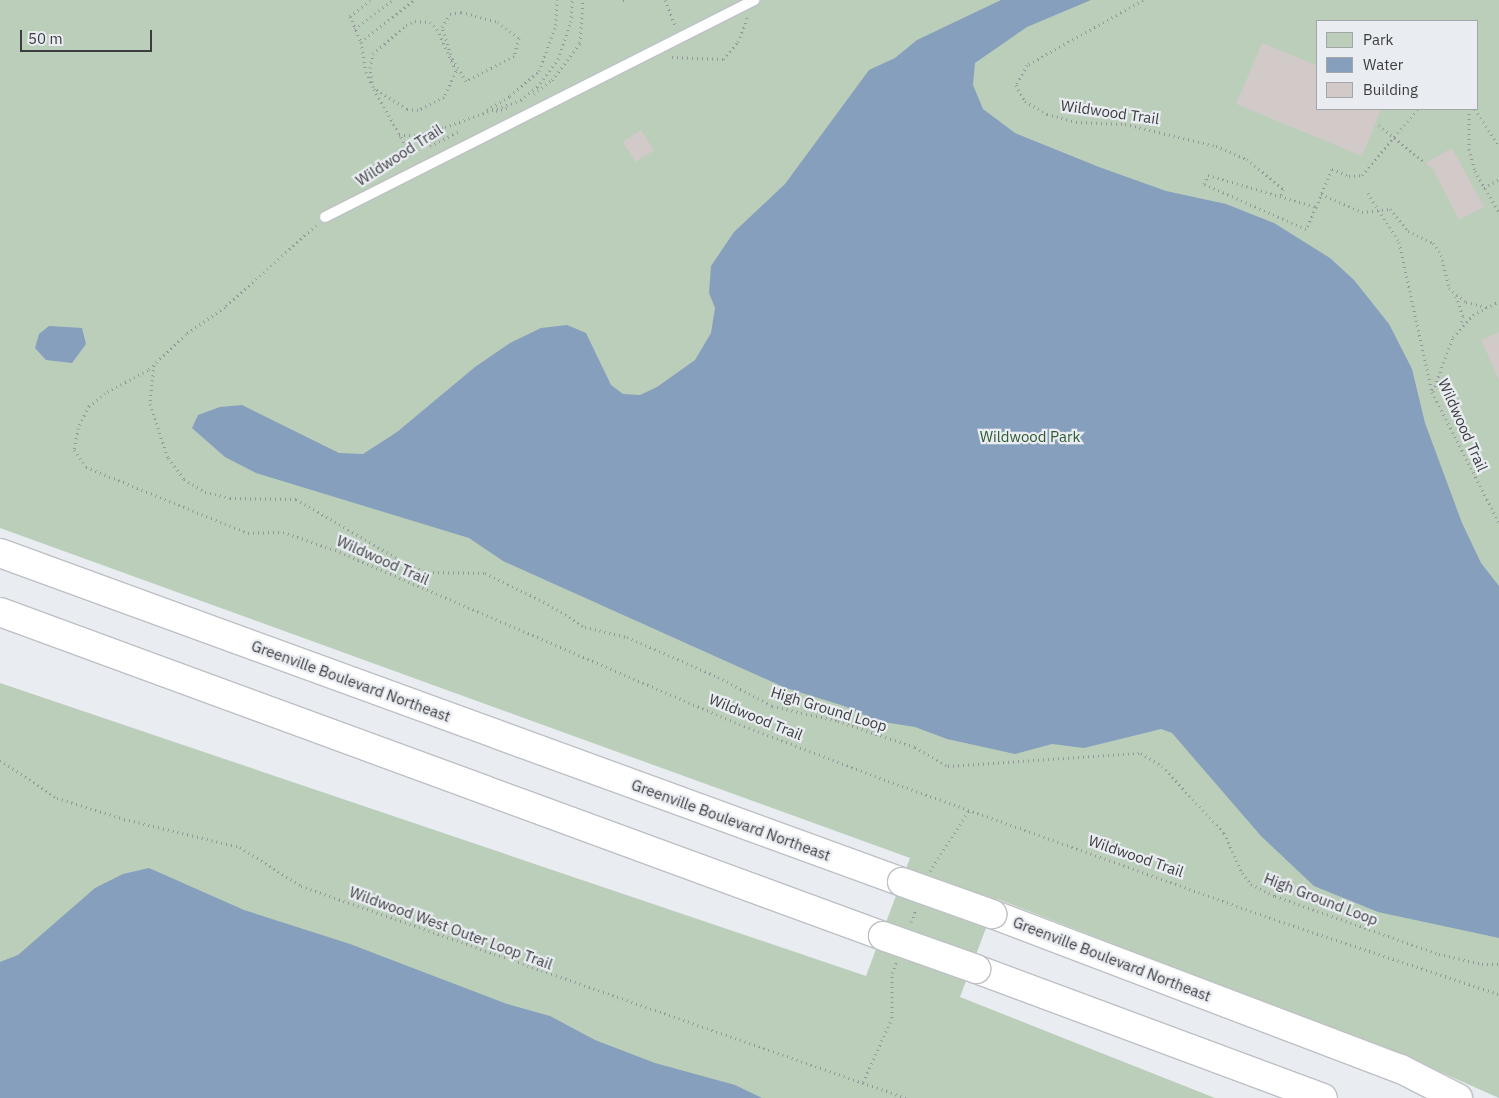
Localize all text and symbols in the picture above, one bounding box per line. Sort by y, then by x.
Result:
scale bar [22,20,155,52]
legend [1316,20,1479,110]
text: 50 m [28,29,63,48]
text: Park [1363,30,1393,49]
text: Water [1363,55,1403,74]
text: Building [1363,80,1418,99]
street label: Wildwood Trail [1059,96,1161,128]
street label: Wildwood Trail [352,120,446,190]
street label: Wildwood Trail [1435,376,1491,474]
park label: Wildwood Park [980,428,1080,446]
street label: Wildwood Trail [334,532,432,588]
street label: Greenville Boulevard Northeast [249,637,453,725]
street label: High Ground Loop [769,683,889,735]
street label: Wildwood Trail [706,690,806,744]
street label: Greenville Boulevard Northeast [629,776,833,864]
street label: Wildwood Trail [1086,831,1186,881]
street label: High Ground Loop [1261,869,1381,929]
street label: Wildwood West Outer Loop Trail [347,883,555,973]
street label: Greenville Boulevard Northeast [1010,913,1214,1005]

